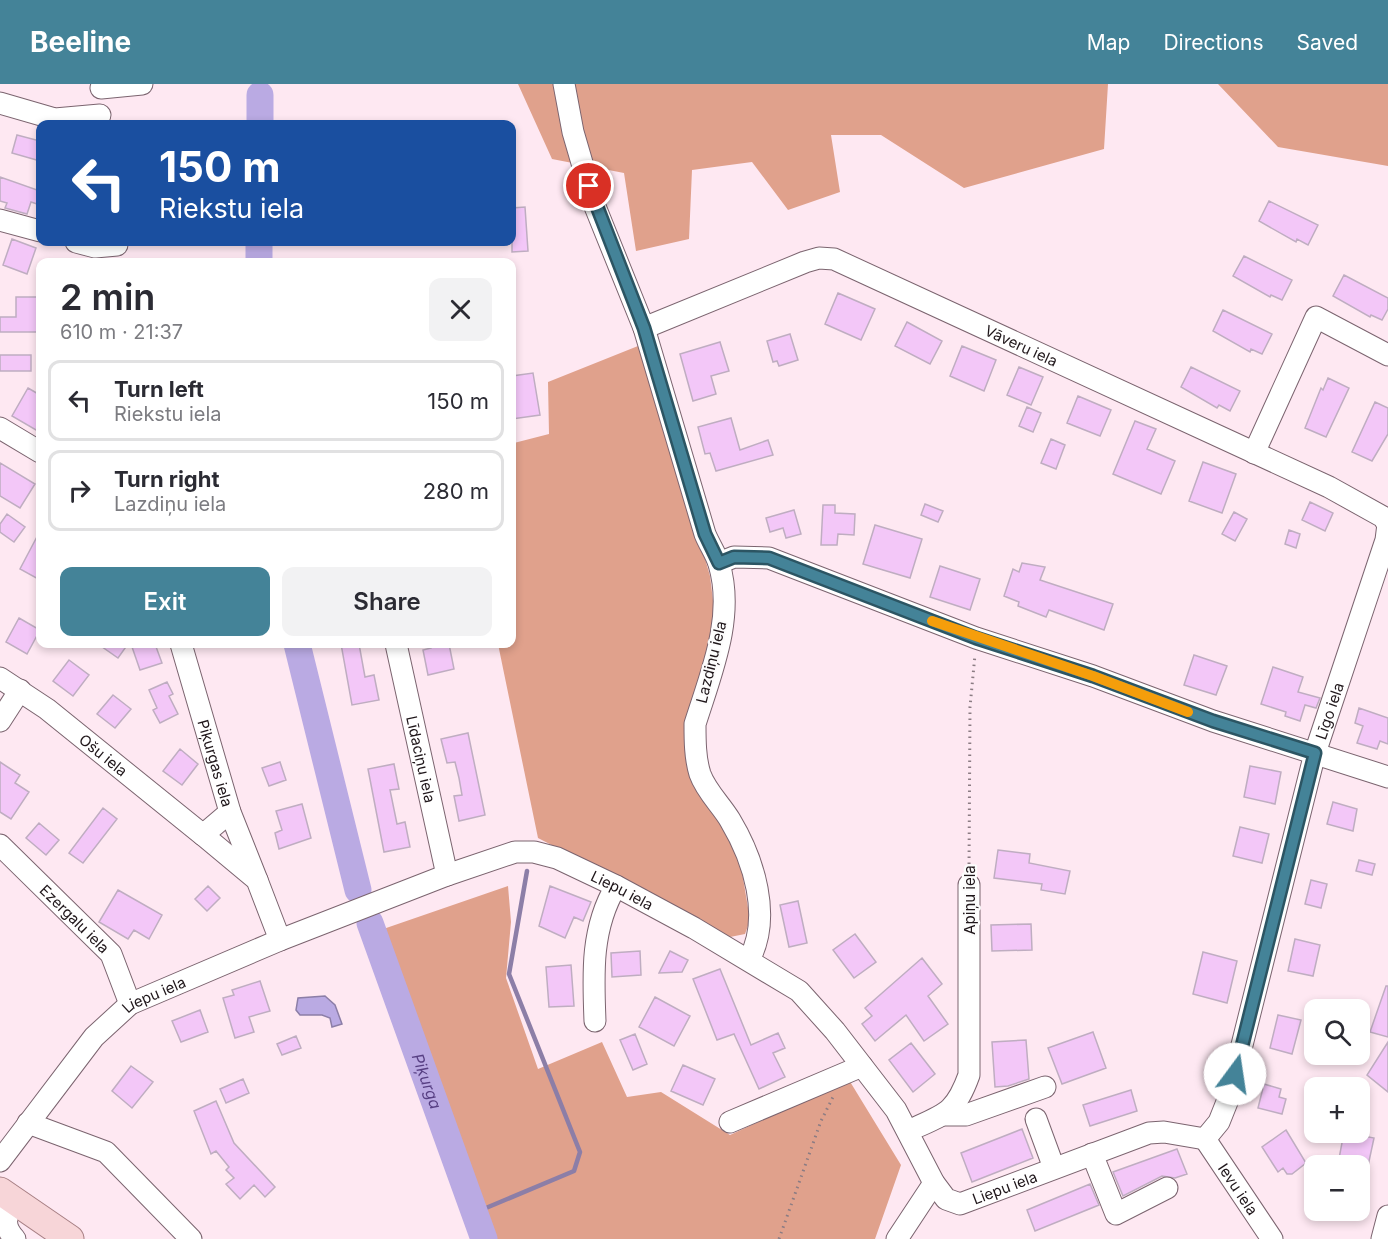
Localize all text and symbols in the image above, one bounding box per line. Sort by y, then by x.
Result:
text: Beeline [30,25,131,59]
text: Map [1087,30,1130,55]
text: Directions [1163,30,1264,55]
text: Saved [1297,30,1358,55]
text: 150 m [159,141,281,192]
icon: left [60,144,138,222]
pin [563,160,614,211]
icon: arrive [572,169,605,202]
text: Riekstu iela [159,192,304,225]
text: 2 min [60,275,155,319]
button: close [429,278,492,341]
text: 610 m · 21:37 [60,320,183,344]
street label: Vāveru iela [982,320,1061,370]
text: Turn left [114,376,204,402]
icon: left [63,384,96,417]
text: 150 m [427,388,489,414]
text: Riekstu iela [114,402,221,426]
text: Turn right [114,466,220,492]
icon: right [63,474,96,507]
text: 280 m [423,478,489,504]
text: Lazdiņu iela [114,492,226,516]
button: Exit [60,567,270,636]
button: Share [282,567,492,636]
street label: Lazdiņu iela [692,619,730,705]
street label: Līgo iela [1311,680,1347,742]
street label: Līdaciņu iela [403,714,440,804]
street label: Piķurgas iela [194,717,237,809]
street label: Ošu iela [75,729,132,780]
street label: Apiņu iela [960,865,979,935]
street label: Liepu iela [588,866,657,914]
street label: Ezergalu iela [36,880,114,957]
street label: Liepu iela [117,972,188,1017]
map controls [1304,999,1370,1221]
button: search [1304,999,1370,1065]
position arrow [1203,1042,1267,1106]
water label: Piķurga [408,1050,446,1112]
button: + [1304,1077,1370,1143]
button: − [1304,1155,1370,1221]
street label: Ievu iela [1214,1159,1263,1218]
street label: Liepu iela [970,1166,1040,1208]

